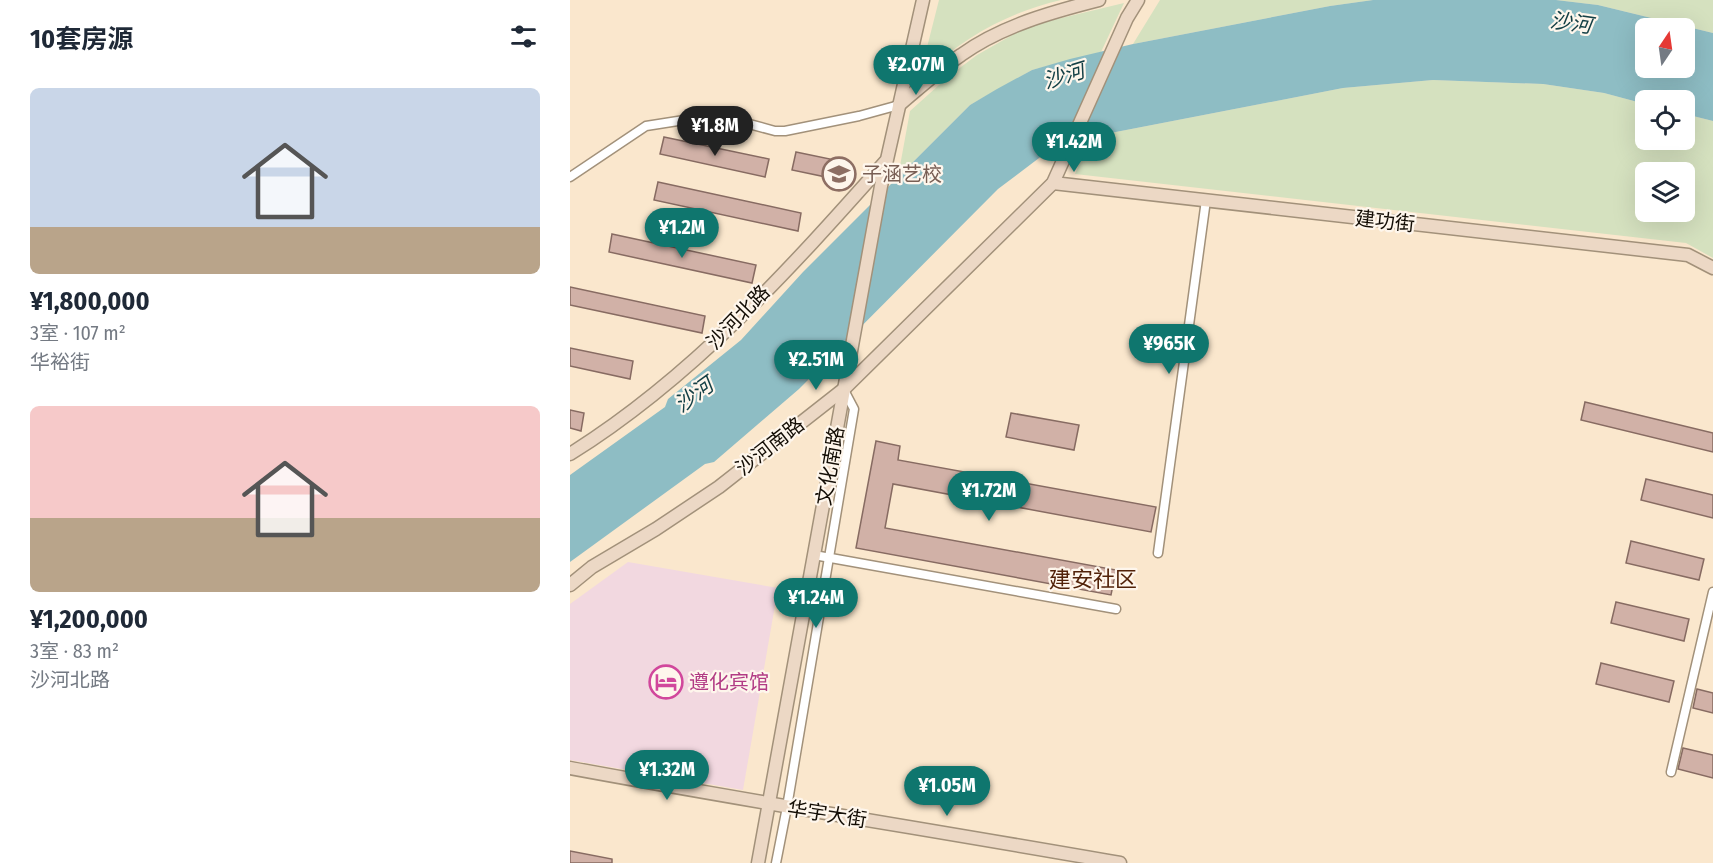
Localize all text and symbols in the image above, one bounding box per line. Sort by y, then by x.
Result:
water label: 沙河 [1548,7,1598,39]
north arrow [1635,18,1695,78]
map controls [1635,18,1695,222]
icon: filters [507,20,540,53]
text: 10套房源 [30,24,133,55]
pin: ¥2.07M [867,45,965,96]
text: ¥2.07M [887,52,945,76]
water label: 沙河 [1040,56,1092,95]
button: locate [1635,90,1695,150]
pin: ¥1.8M [673,106,757,157]
text: ¥1.8M [691,113,739,137]
pin: ¥1.42M [1025,122,1123,173]
icon: home [231,127,339,235]
text: ¥1.42M [1046,129,1102,153]
school or university icon: 子涵艺校 [821,156,857,192]
place label: 子涵艺校 [862,162,942,186]
button: layers [1635,162,1695,222]
street label: 建功街 [1354,206,1416,236]
pin: ¥1.2M [640,208,724,259]
text: ¥1.2M [659,215,705,239]
street label: 沙河北路 [702,280,774,354]
text: ¥1,800,000 [30,286,150,317]
text: 3室 · 107 m² [30,321,126,345]
pin: ¥965K [1127,324,1211,375]
text: ¥965K [1143,331,1195,355]
pin: ¥2.51M [767,340,865,391]
text: ¥2.51M [788,347,844,371]
text: 华裕街 [30,350,90,374]
water label: 沙河 [669,370,722,418]
street label: 沙河南路 [731,412,809,480]
street label: 文化南路 [811,425,849,507]
icon: home [231,445,339,553]
pin: ¥1.72M [940,471,1038,522]
text: ¥1.72M [962,478,1016,502]
district label: 建安社区 [1049,566,1137,593]
pin: ¥1.24M [767,578,865,629]
text: ¥1.24M [788,585,844,609]
text: ¥1,200,000 [30,604,148,635]
text: 3室 · 83 m² [30,639,119,663]
hotel icon: 遵化宾馆 [648,664,684,700]
text: 沙河北路 [30,668,110,692]
place label: 遵化宾馆 [689,670,769,694]
pin: ¥1.32M [618,750,716,801]
text: ¥1.32M [639,757,695,781]
pin: ¥1.05M [898,766,996,817]
text: ¥1.05M [918,773,976,797]
street label: 华宇大街 [786,796,868,832]

